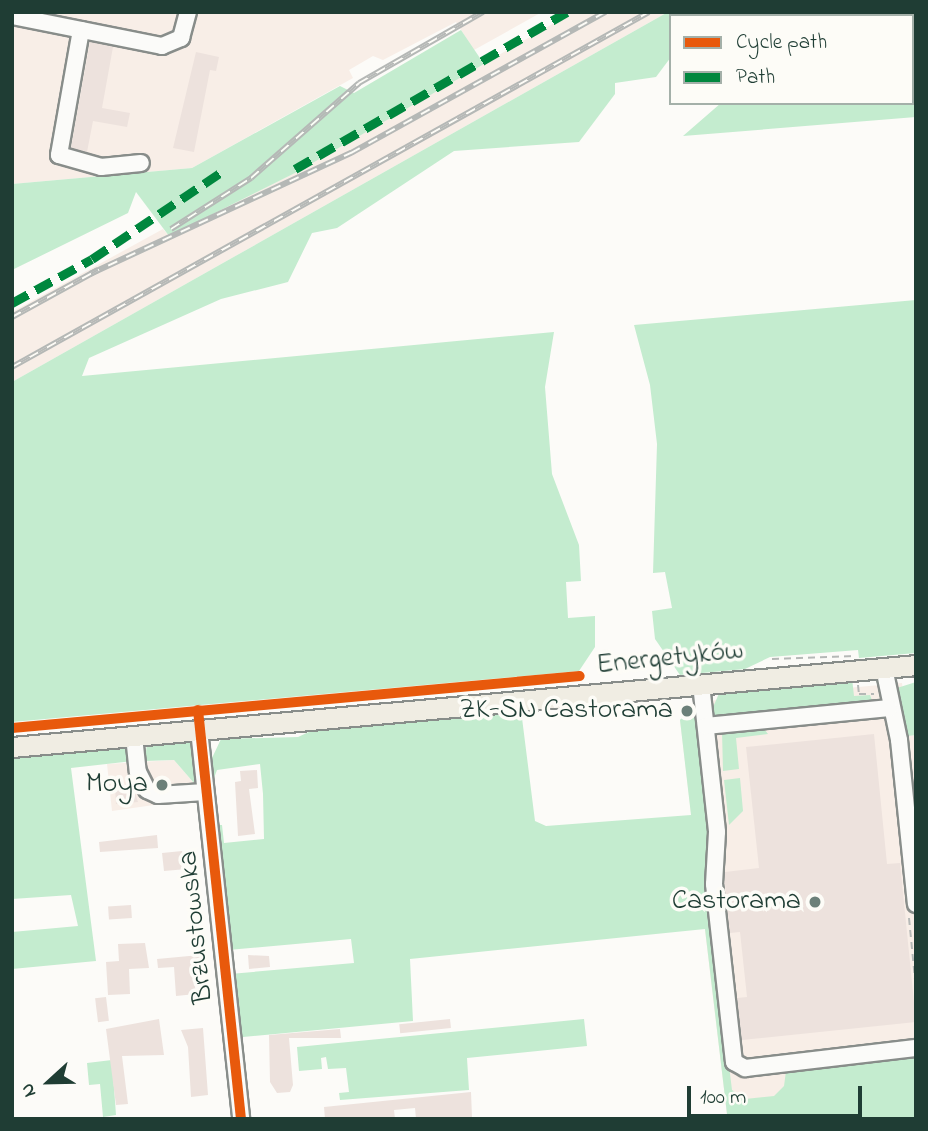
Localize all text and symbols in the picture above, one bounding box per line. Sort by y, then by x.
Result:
legend [669,14,914,105]
text: Cycle path [736,28,827,58]
text: Path [736,63,775,93]
street label: Energetyków [595,635,745,683]
place label: ZK-SN Castorama [460,694,673,728]
marker: ZK-SN Castorama [679,703,695,719]
place label: Moya [86,768,148,802]
marker: Moya [154,777,170,793]
street label: Brzustowska [172,849,222,1005]
place label: Castorama [672,885,801,919]
marker: Castorama [807,894,823,910]
north arrow [14,1047,84,1117]
scale bar [690,1072,865,1116]
text: N [14,1079,44,1101]
text: 100 m [700,1083,746,1113]

